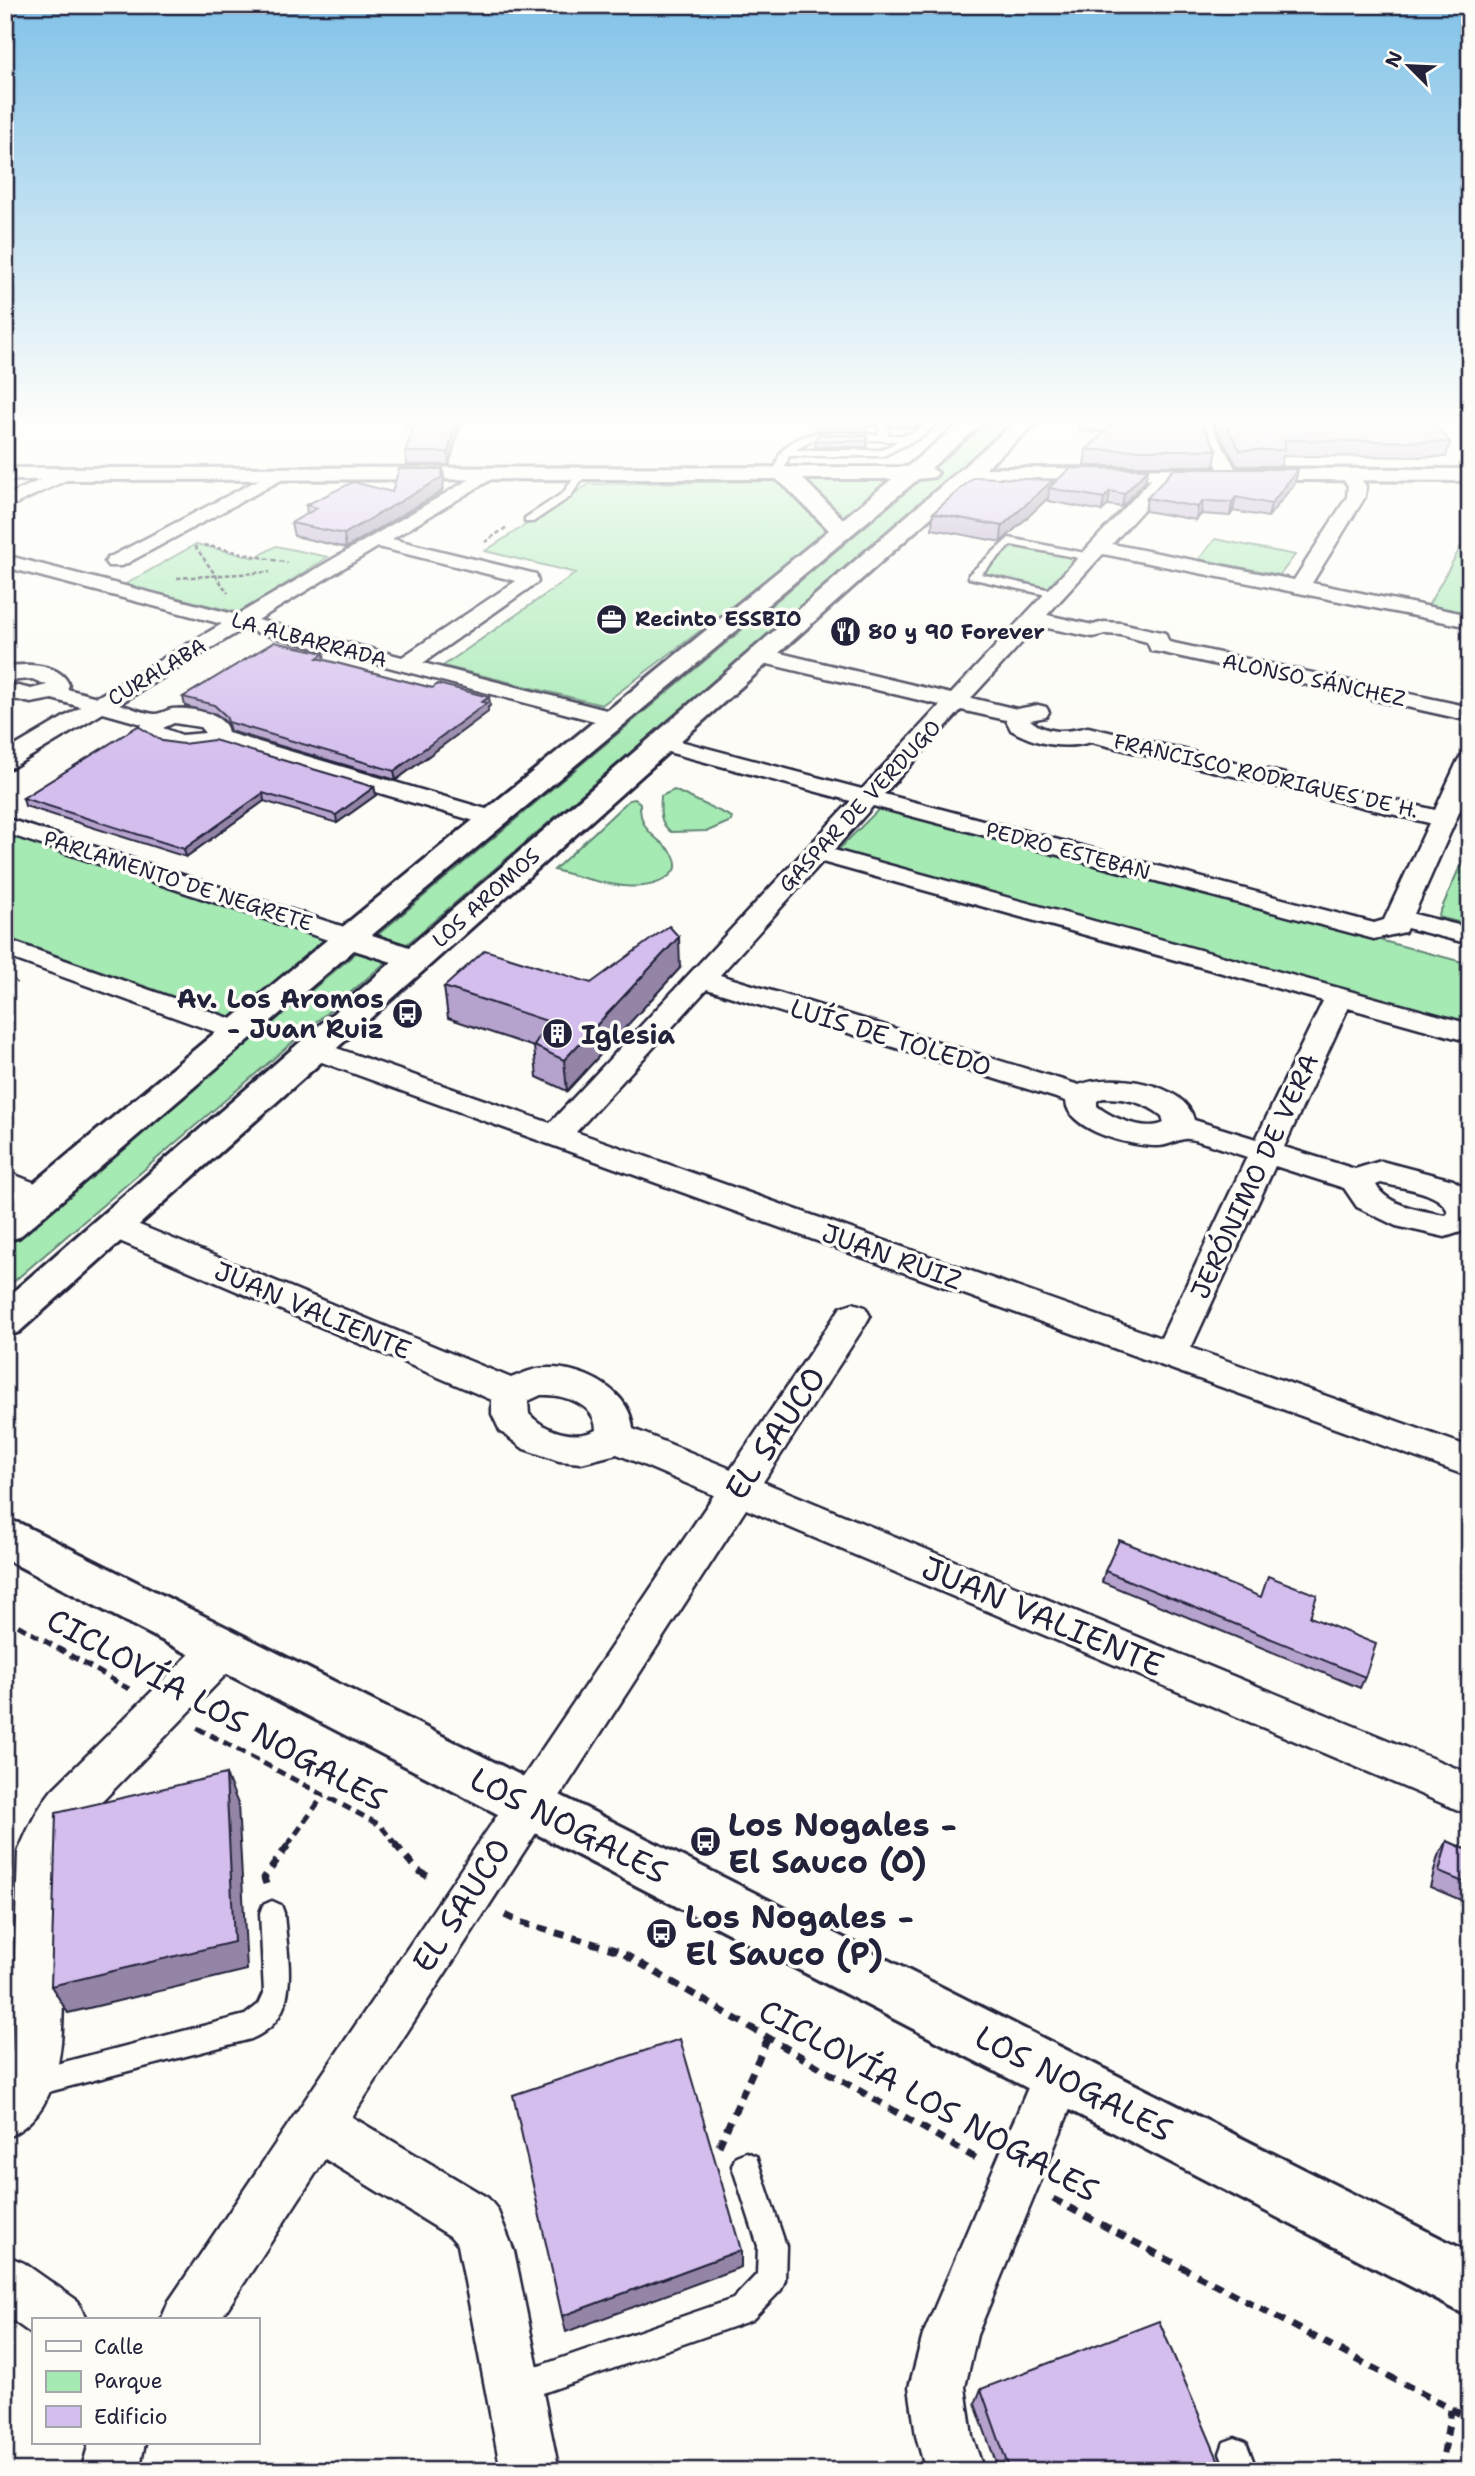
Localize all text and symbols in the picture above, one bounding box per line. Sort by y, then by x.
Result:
north arrow [1374,32,1444,102]
text: N [1379,47,1408,71]
office icon: Recinto ESSBIO [595,602,629,636]
place label: Recinto ESSBIO [635,605,802,633]
street label: LA ALBARRADA [228,606,390,674]
restaurant icon: 80 y 90 Forever [828,615,862,649]
place label: 80 y 90 Forever [868,618,1045,646]
street label: CURALABA [103,632,211,712]
street label: ALONSO SÁNCHEZ [1220,646,1409,713]
street label: GASPAR DE VERDUGO [773,714,947,898]
street label: FRANCISCO RODRIGUES DE H. [1111,727,1421,825]
street label: PEDRO ESTEBAN [983,816,1153,886]
street label: PARLAMENTO DE NEGRETE [40,824,316,938]
street label: LOS AROMOS [426,842,546,954]
place label: Av. Los Aromos - Juan Ruiz [177,981,384,1046]
street label: LUÍS DE TOLEDO [786,990,996,1084]
bus stop icon: Av. Los Aromos - Juan Ruiz [390,996,424,1030]
building icon: Iglesia [541,1017,575,1051]
place label: Iglesia [581,1017,675,1052]
street label: JERÓNIMO DE VERA [1182,1048,1326,1304]
street label: JUAN RUIZ [817,1215,967,1298]
street label: JUAN VALIENTE [209,1253,417,1367]
street label: EL SAUCO [715,1358,835,1508]
street label: JUAN VALIENTE [915,1546,1171,1686]
street label: CICLOVÍA LOS NOGALES [39,1598,395,1820]
street label: LOS NOGALES [463,1757,675,1893]
place label: Los Nogales - El Sauco (O) [728,1803,957,1883]
bus stop icon: Los Nogales - El Sauco (O) [688,1825,722,1859]
street label: EL SAUCO [402,1830,520,1980]
place label: Los Nogales - El Sauco (P) [685,1895,914,1975]
bus stop icon: Los Nogales - El Sauco (P) [645,1917,679,1951]
street label: CICLOVÍA LOS NOGALES [751,1989,1107,2211]
street label: LOS NOGALES [968,2015,1180,2151]
legend [32,2318,259,2444]
text: Calle [94,2333,144,2361]
text: Parque [94,2367,163,2395]
text: Edificio [94,2403,167,2431]

